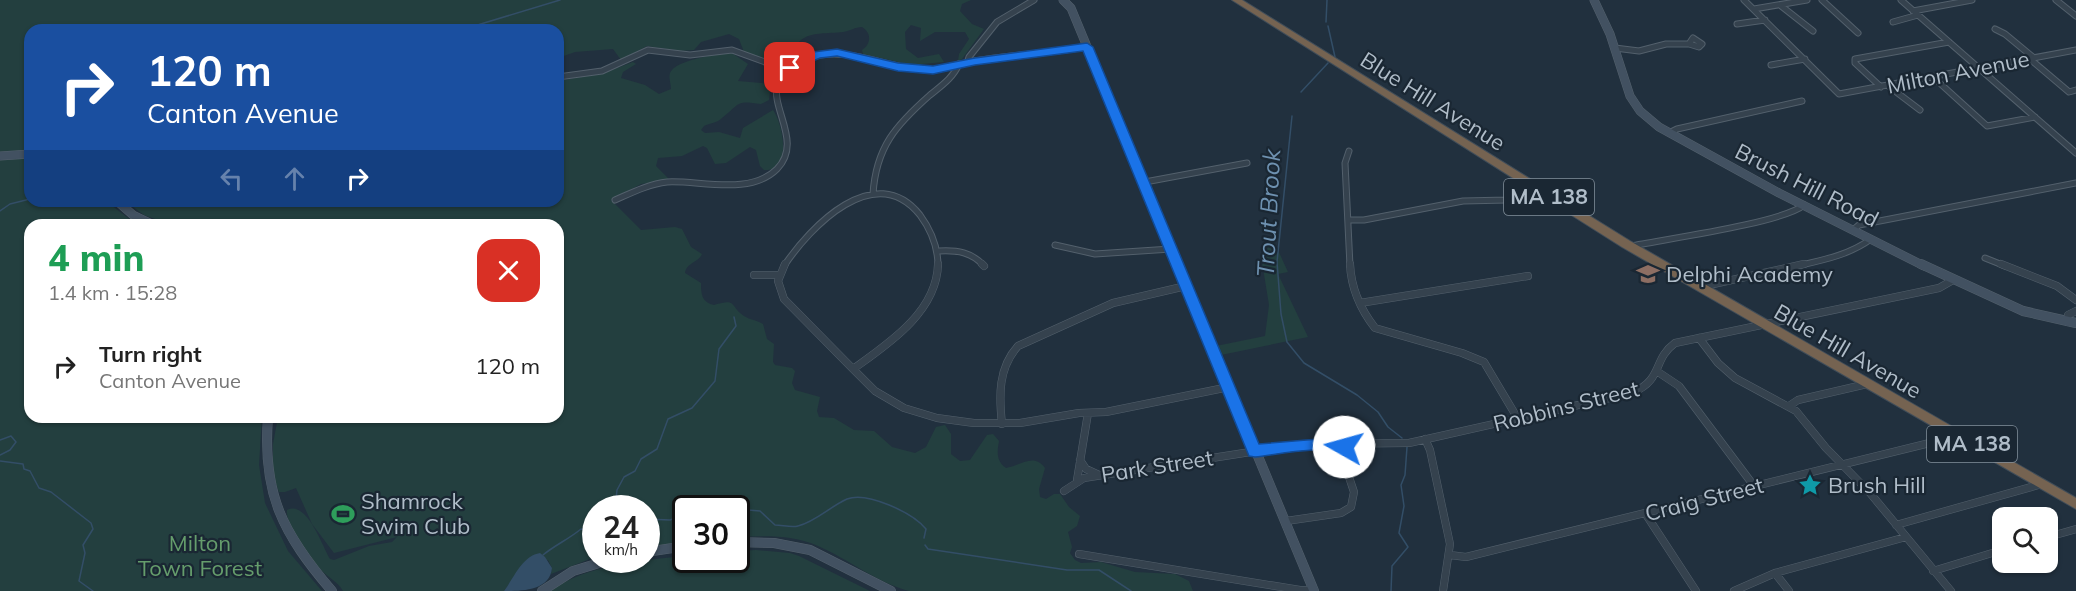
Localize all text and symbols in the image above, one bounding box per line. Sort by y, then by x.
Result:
pin [764,42,815,93]
text: 120 m [147,44,272,97]
street label: Milton Avenue [1884,44,2032,100]
street label: Blue Hill Avenue [1355,45,1511,157]
icon: right [48,48,126,126]
icon: arrive [773,51,806,84]
text: Canton Avenue [147,96,339,130]
street label: Brush Hill Road [1731,137,1883,233]
water label: Trout Brook [1250,148,1286,278]
icon: left [215,162,248,195]
icon: ahead [278,162,311,195]
icon: right [341,162,374,195]
road number: MA 138 [1504,179,1594,215]
text: 4 min [48,235,144,280]
button: close [477,239,540,302]
place label: Delphi Academy [1666,260,1833,288]
school or university icon: Delphi Academy [1635,261,1661,287]
text: 1.4 km · 15:28 [48,280,177,305]
street label: Blue Hill Avenue [1769,297,1927,405]
text: Turn right [99,340,202,368]
icon: right [48,350,81,383]
text: 120 m [475,352,540,380]
text: Canton Avenue [99,368,241,393]
street label: Robbins Street [1490,374,1642,438]
position arrow [1312,415,1376,479]
road number: MA 138 [1927,426,2017,462]
street label: Park Street [1099,443,1215,489]
street label: Craig Street [1642,471,1766,527]
place label: Brush Hill [1828,471,1926,499]
place icon: Brush Hill [1797,472,1823,498]
place label: Shamrock Swim Club [361,487,470,540]
speed limit sign: 30 [672,495,750,573]
sports icon: Shamrock Swim Club [330,501,356,527]
map controls [1992,507,2058,573]
button: search [1992,507,2058,573]
text: 24 [603,508,639,546]
park label: Milton Town Forest [138,529,263,582]
text: km/h [604,540,638,559]

